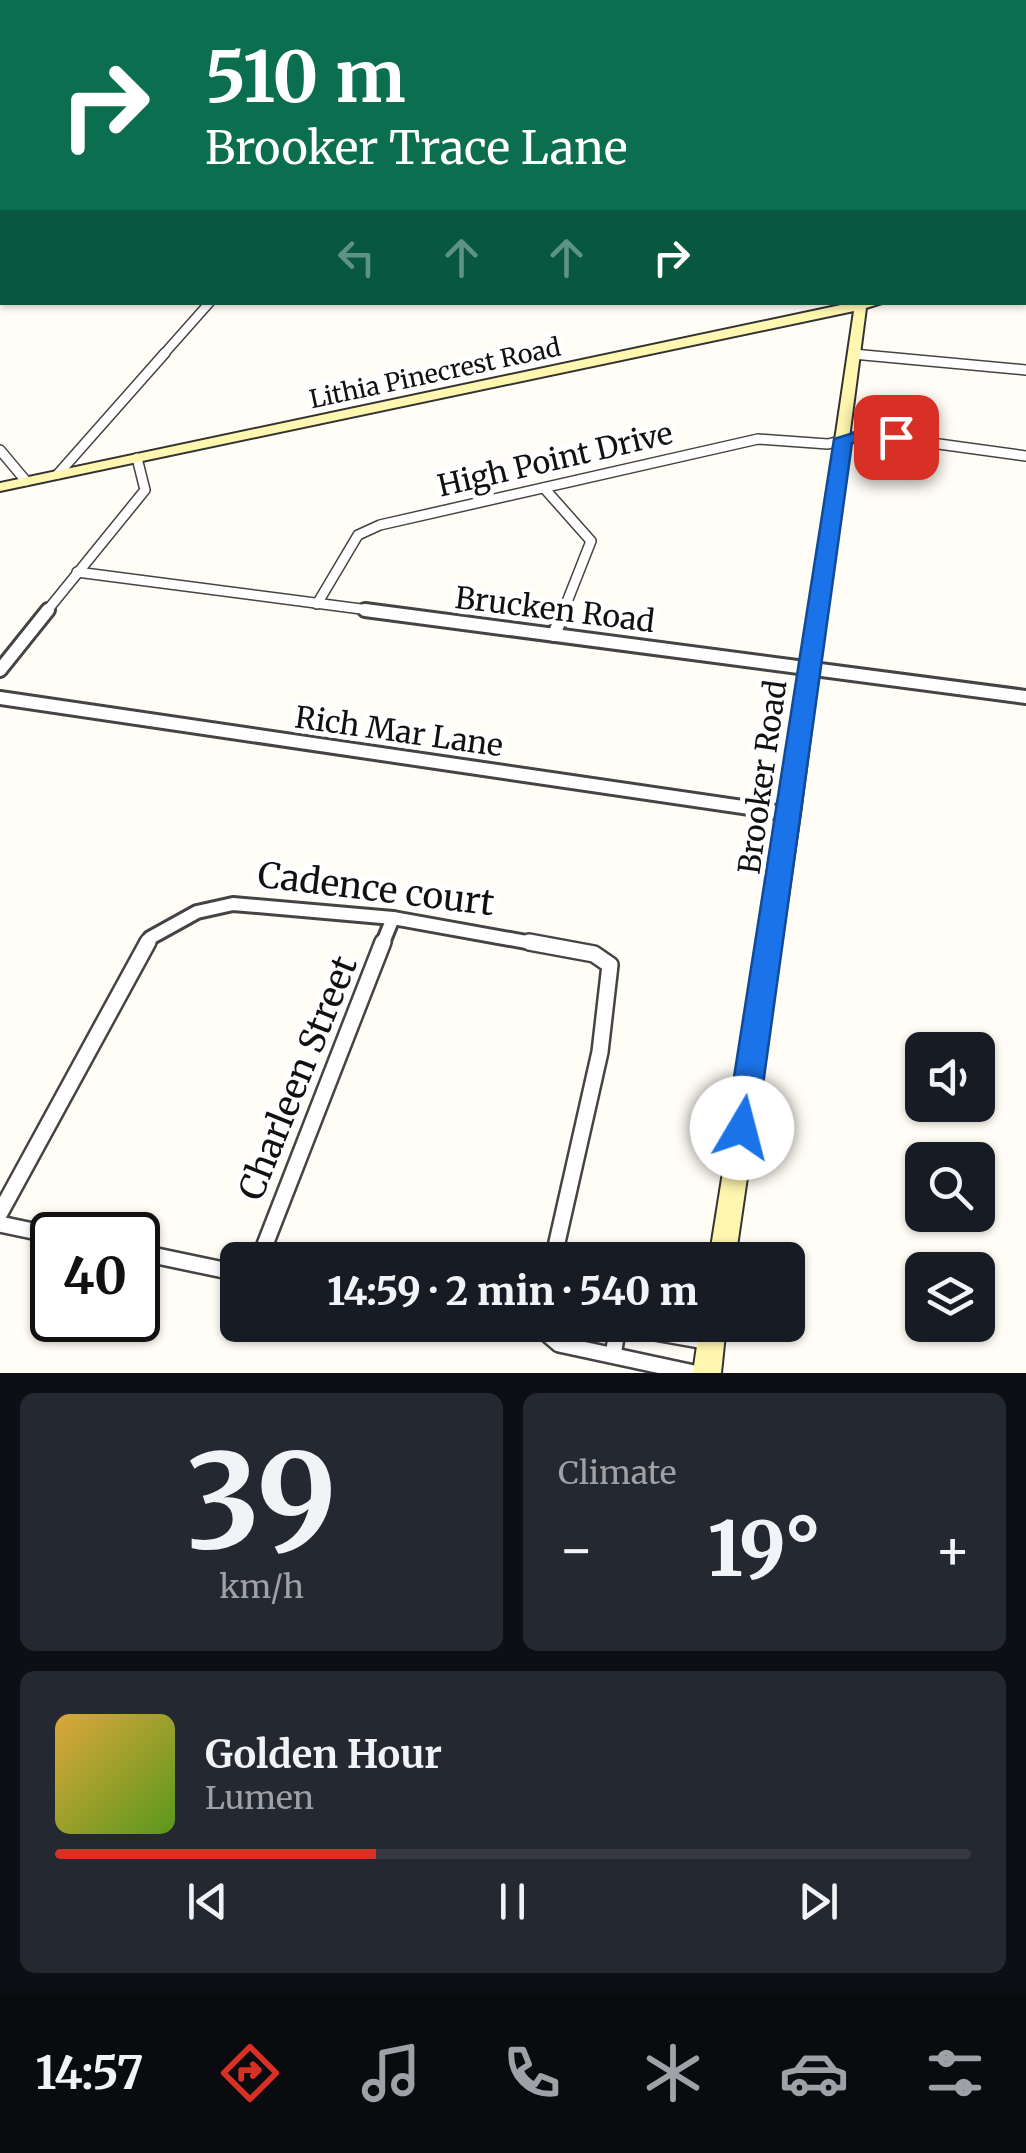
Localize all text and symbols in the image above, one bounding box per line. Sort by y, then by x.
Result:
text: 510 m [205,33,406,121]
icon: right [40,40,170,170]
text: Brooker Trace Lane [205,120,627,176]
icon: left [329,230,384,285]
icon: ahead [434,230,489,285]
icon: ahead [539,230,594,285]
icon: right [644,230,699,285]
street label: Lithia Pinecrest Road [307,331,563,415]
pin [854,395,939,480]
icon: arrive [869,410,924,465]
street label: High Point Drive [434,414,676,504]
street label: Brucken Road [453,578,657,640]
street label: Brooker Road [730,678,794,876]
street label: Rich Mar Lane [293,698,505,764]
street label: Cadence court [255,853,497,925]
street label: Charleen Street [229,949,367,1206]
map controls [905,1032,995,1342]
button: sound [905,1032,995,1122]
position arrow [690,1076,794,1180]
button: search [905,1142,995,1232]
speed limit sign: 40 [30,1212,160,1342]
button: layers [905,1252,995,1342]
text: 14:59 · 2 min · 540 m [327,1268,698,1315]
text: 39 [186,1420,337,1583]
text: Climate [558,1453,676,1493]
text: 19° [708,1502,821,1596]
text: − [558,1515,595,1584]
text: + [934,1515,971,1584]
text: km/h [219,1567,304,1607]
text: Golden Hour [205,1731,442,1778]
text: Lumen [205,1778,314,1818]
icon: previous [180,1874,235,1929]
icon: pause [485,1874,540,1929]
icon: next [791,1874,846,1929]
icon: directions [215,2038,285,2108]
icon: music [356,2038,426,2108]
icon: phone [497,2038,567,2108]
icon: climate [638,2038,708,2108]
icon: car [779,2038,849,2108]
icon: filters [920,2038,990,2108]
text: 14:57 [36,2045,143,2101]

